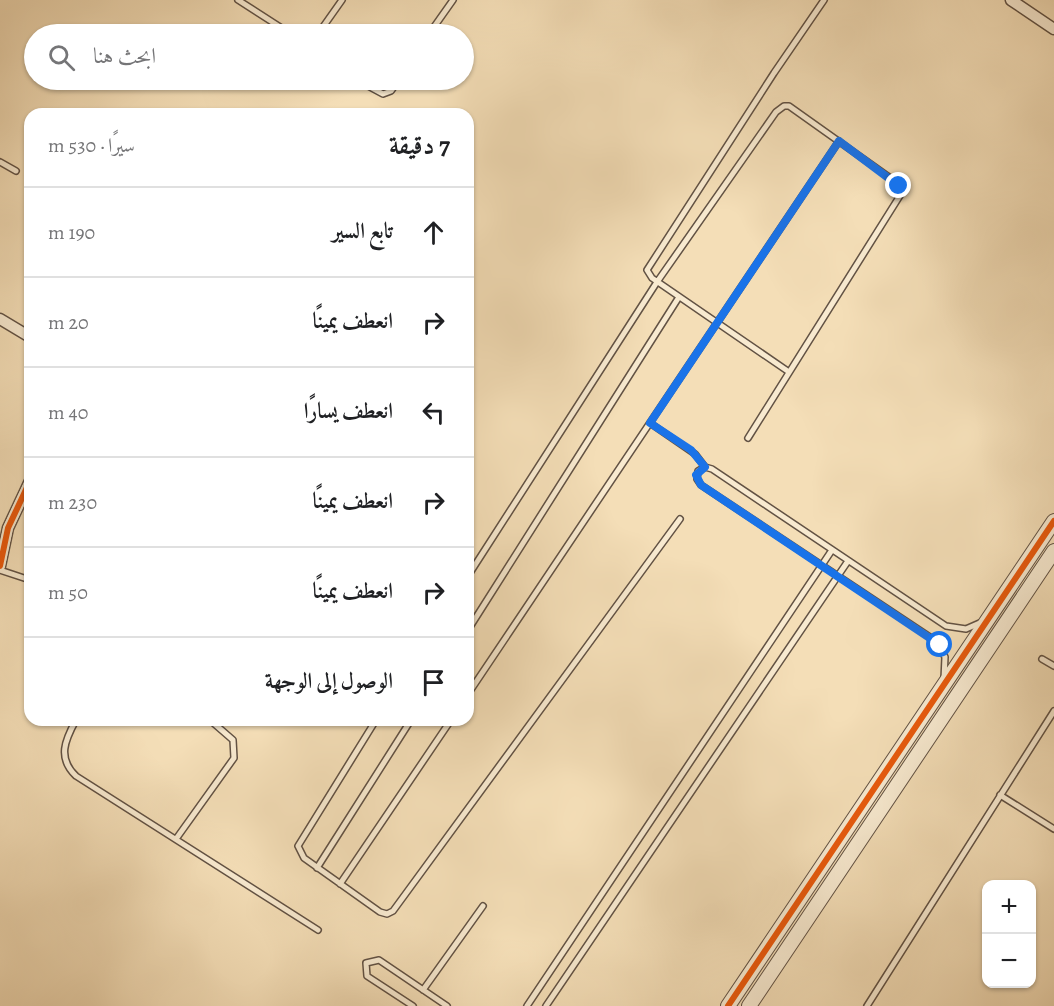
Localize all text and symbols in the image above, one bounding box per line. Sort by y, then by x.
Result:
search box [24,24,474,90]
icon: search [45,41,78,74]
text: ابحث هنا [93,41,156,71]
text: 7 دقيقة [389,128,450,163]
text: سيرًا · 530 m [48,132,135,159]
route end [885,172,911,198]
text: تابع السير [332,216,393,246]
icon: ahead [417,216,450,249]
text: 190 m [48,219,95,246]
text: انعطف يمينًا [313,306,393,336]
icon: right [417,306,450,339]
text: 20 m [48,309,89,336]
text: انعطف يسارًا [304,396,393,426]
icon: left [417,396,450,429]
text: 40 m [48,399,88,426]
text: انعطف يمينًا [313,486,393,516]
icon: right [417,486,450,519]
text: 230 m [48,489,97,516]
text: انعطف يمينًا [313,576,393,606]
icon: right [417,576,450,609]
text: 50 m [48,579,88,606]
route start [926,631,952,657]
text: الوصول إلى الوجهة [265,666,393,696]
icon: arrive [417,666,450,699]
map controls [982,880,1036,988]
button: + [982,880,1036,934]
button: − [982,934,1036,988]

